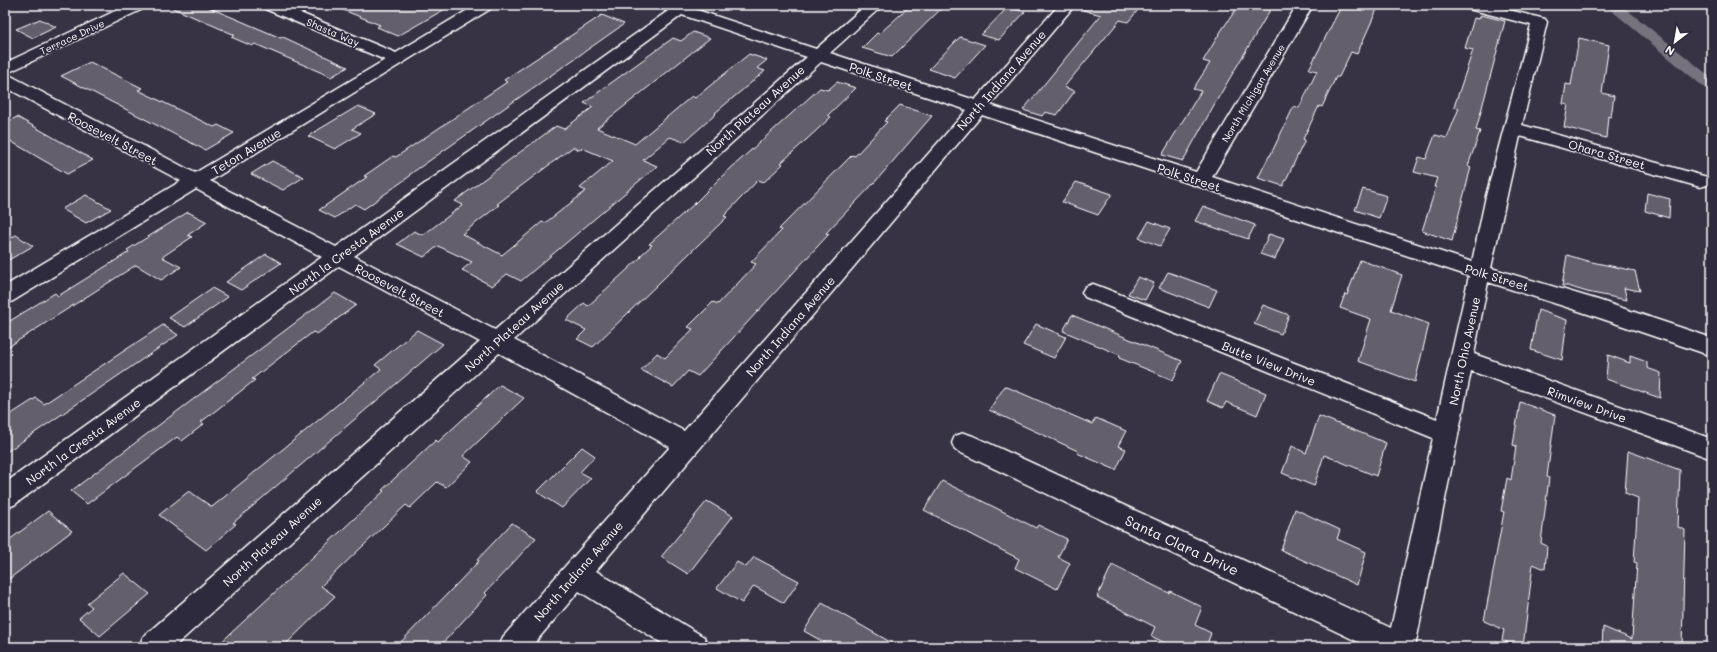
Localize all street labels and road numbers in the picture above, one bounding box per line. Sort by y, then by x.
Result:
street label: Shasta Way [304,15,362,49]
street label: Terrace Drive [37,16,107,58]
street label: North Indiana Avenue [953,26,1049,134]
street label: North Michigan Avenue [1218,41,1288,145]
street label: Polk Street [847,58,915,94]
street label: North Plateau Avenue [702,61,808,159]
street label: Roosevelt Street [65,108,161,168]
street label: Teton Avenue [208,124,284,178]
street label: Ohara Street [1567,135,1647,173]
street label: Polk Street [1155,159,1223,195]
street label: North la Cresta Avenue [285,204,407,298]
street label: Roosevelt Street [352,260,448,320]
street label: Polk Street [1463,260,1531,294]
street label: North Indiana Avenue [742,272,838,380]
street label: North Plateau Avenue [461,277,567,375]
street label: North Ohio Avenue [1445,295,1483,407]
street label: Butte View Drive [1220,337,1318,389]
street label: Rimview Drive [1545,382,1629,426]
street label: North la Cresta Avenue [22,394,144,488]
street label: North Plateau Avenue [219,492,325,590]
street label: Santa Clara Drive [1122,510,1242,580]
street label: North Indiana Avenue [530,517,626,625]

